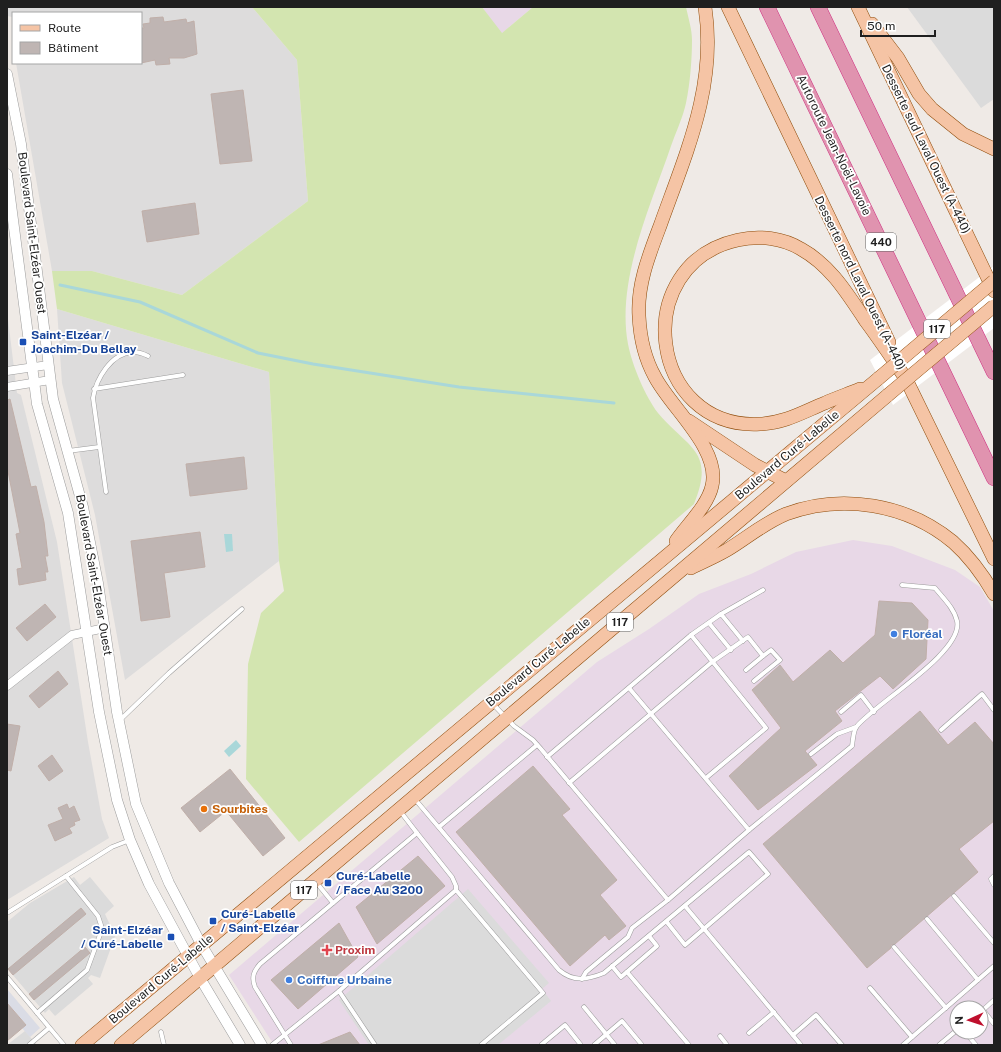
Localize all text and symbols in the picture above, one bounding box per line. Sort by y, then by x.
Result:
legend [12,12,142,64]
scale bar [861,12,935,38]
text: 50 m [867,19,895,33]
text: Route [48,21,81,35]
text: Bâtiment [48,41,99,55]
street label: Desserte sud Laval Ouest (A-440) [879,62,973,236]
street label: Autoroute Jean-Noël-Lavoie [794,72,874,218]
street label: Boulevard Saint-Elzéar Ouest [15,151,49,315]
street label: Desserte nord Laval Ouest (A-440) [812,194,908,372]
road number: 440 [866,233,896,251]
road number: 117 [924,320,950,338]
place label: Saint-Elzéar / Joachim-Du Bellay [31,328,137,356]
marker: Saint-Elzéar / Joachim-Du Bellay [18,337,28,347]
street label: Boulevard Curé-Labelle [732,407,842,503]
street label: Boulevard Saint-Elzéar Ouest [73,493,115,657]
road number: 117 [607,613,633,631]
street label: Boulevard Curé-Labelle [483,614,593,710]
place label: Floréal [902,627,942,641]
marker: Floréal [889,629,899,639]
place label: Sourbites [212,802,268,816]
marker: Sourbites [199,804,209,814]
place label: Curé-Labelle / Face Au 3200 [336,869,423,897]
marker: Curé-Labelle / Face Au 3200 [323,878,333,888]
road number: 117 [291,881,317,899]
place label: Curé-Labelle / Saint-Elzéar [221,907,299,935]
marker: Curé-Labelle / Saint-Elzéar [208,916,218,926]
place label: Saint-Elzéar / Curé-Labelle [81,923,163,951]
street label: Boulevard Curé-Labelle [106,931,216,1027]
marker: Saint-Elzéar / Curé-Labelle [166,932,176,942]
place label: Proxim [335,943,375,957]
marker: Proxim [322,945,332,955]
place label: Coiffure Urbaine [297,973,392,987]
marker: Coiffure Urbaine [284,975,294,985]
north arrow [949,1000,989,1040]
text: N [953,1016,965,1025]

